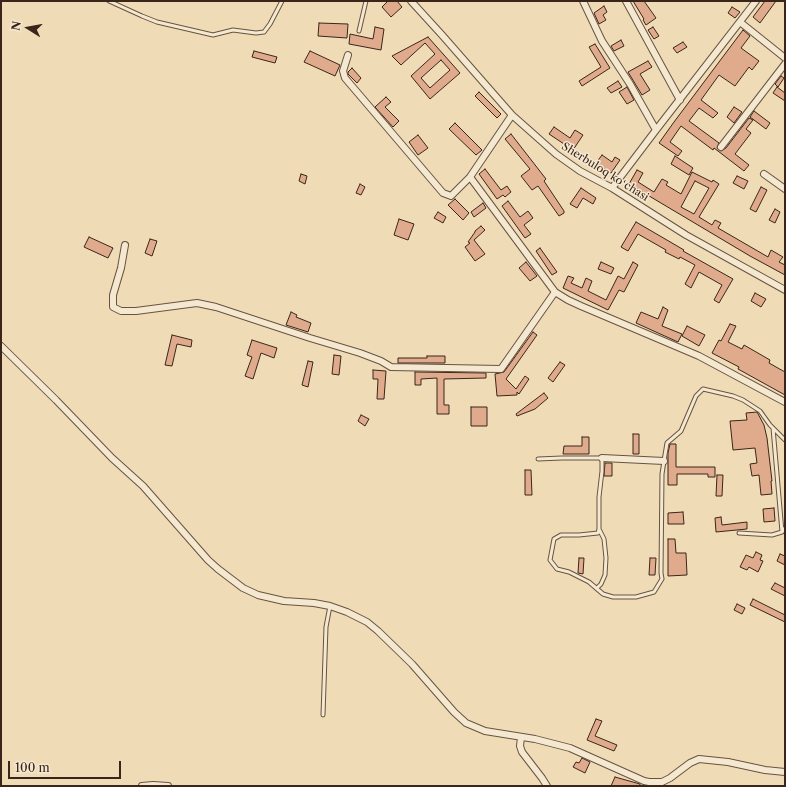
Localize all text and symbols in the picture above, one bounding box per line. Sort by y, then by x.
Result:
north arrow [8,8,48,48]
text: N [8,20,24,32]
street label: Sherbuloq koʻchasi [559,140,651,204]
scale bar [10,753,123,779]
text: 100 m [15,760,50,775]

